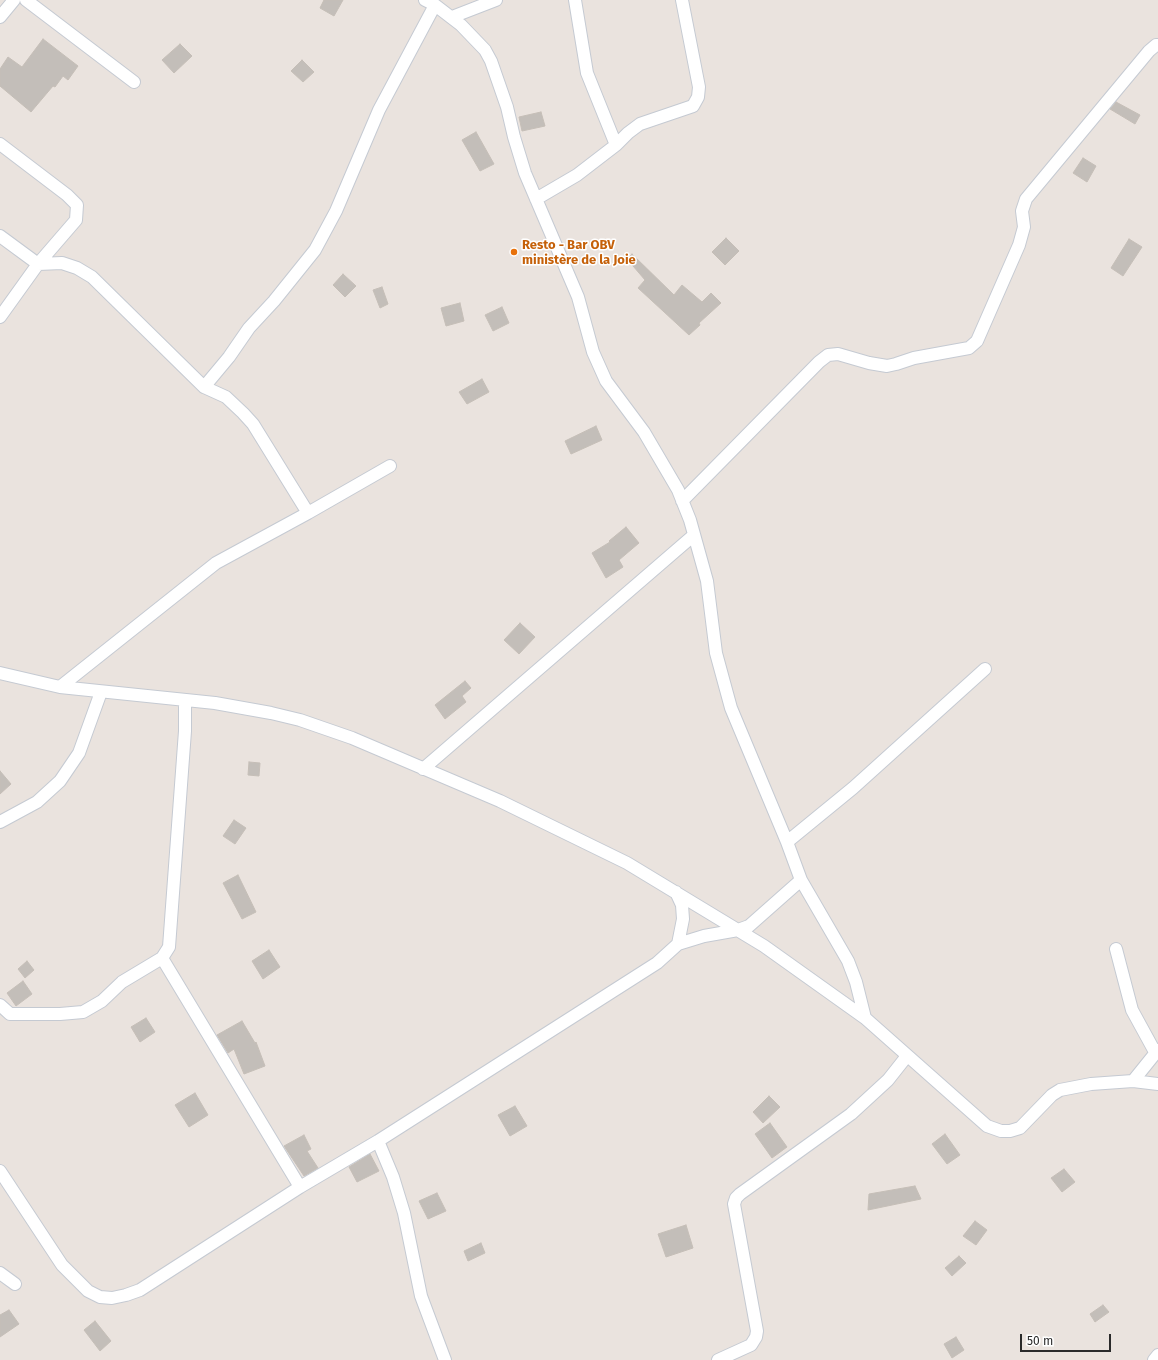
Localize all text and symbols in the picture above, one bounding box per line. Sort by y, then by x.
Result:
place label: Resto - Bar OBV ministère de la Joie [522,237,636,268]
marker: Resto - Bar OBV ministère de la Joie [509,247,519,257]
scale bar [1022,1326,1113,1352]
text: 50 m [1027,1334,1053,1348]

